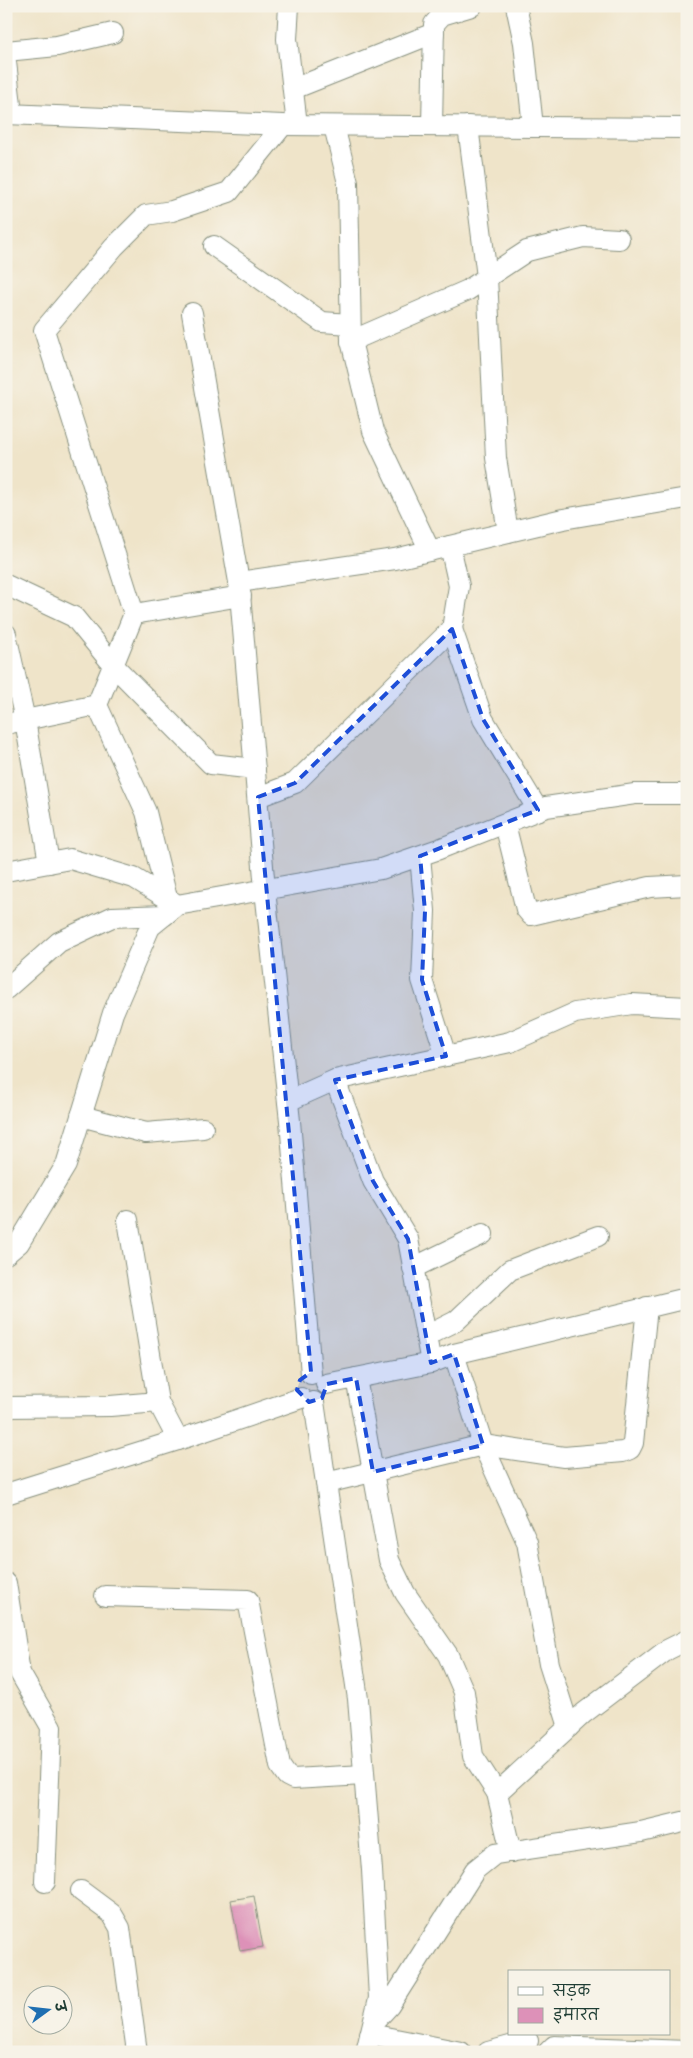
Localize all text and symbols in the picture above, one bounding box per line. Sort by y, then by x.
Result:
legend [508,1970,670,2036]
text: सड़क [552,1981,591,2001]
north arrow [22,1986,72,2036]
text: उ [50,1998,71,2015]
text: इमारत [553,2005,600,2024]

